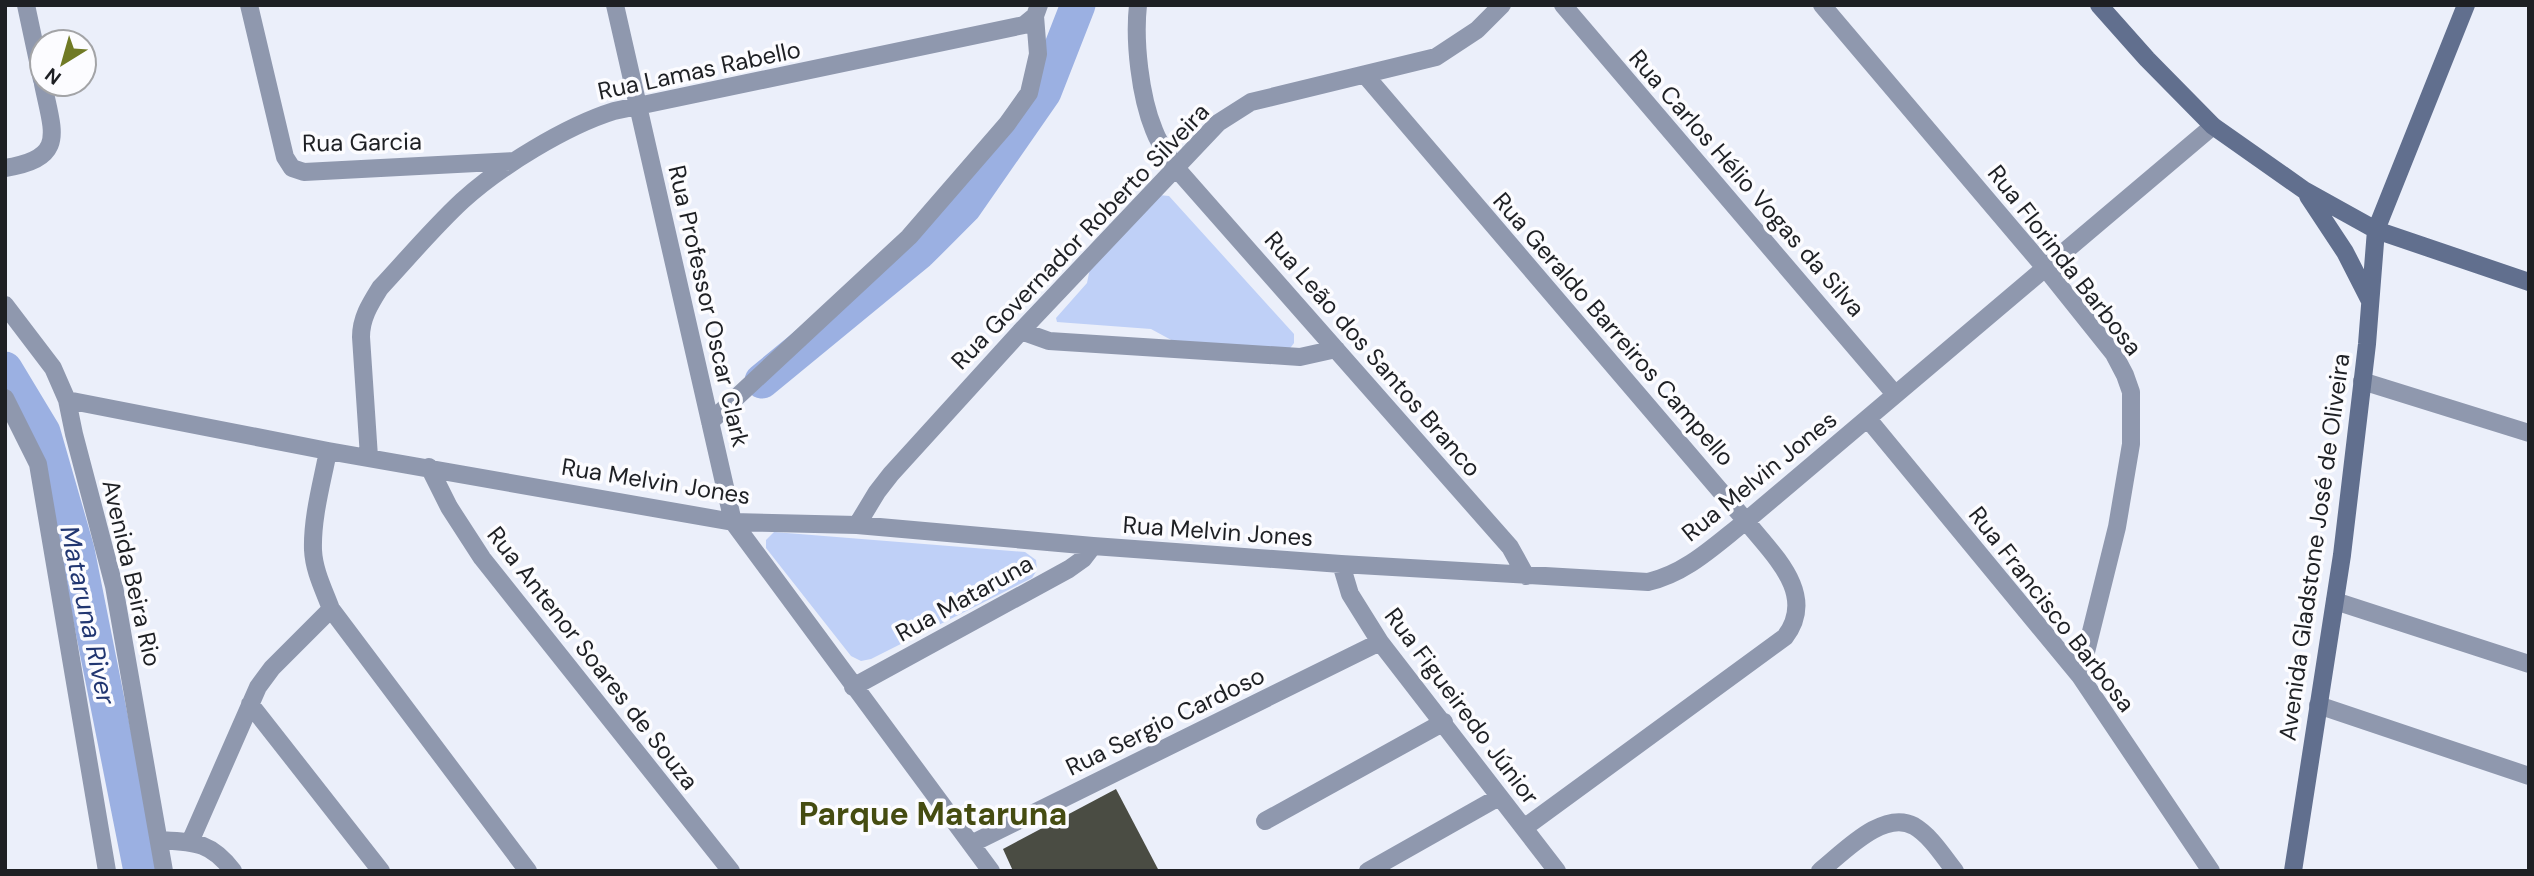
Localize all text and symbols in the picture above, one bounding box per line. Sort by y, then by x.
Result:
north arrow [28,28,98,98]
street label: Rua Lamas Rabello [595,33,803,107]
street label: Rua Carlos Hélio Vogas da Silva [1622,43,1872,323]
text: N [40,62,66,90]
street label: Rua Governador Roberto Silveira [944,96,1216,376]
street label: Rua Garcia [302,125,422,159]
street label: Rua Florinda Barbosa [1981,158,2149,362]
street label: Rua Professor Oscar Clark [661,162,757,450]
street label: Rua Geraldo Barreiros Campello [1487,186,1741,472]
street label: Rua Leão dos Santos Branco [1258,225,1488,483]
street label: Avenida Gladstone José de Oliveira [2271,351,2357,743]
street label: Rua Melvin Jones [1675,404,1843,548]
street label: Rua Melvin Jones [559,451,753,511]
street label: Avenida Beira Rio [95,477,169,669]
street label: Rua Francisco Barbosa [1962,500,2142,718]
street label: Rua Melvin Jones [1122,509,1314,553]
street label: Rua Antenor Soares de Souza [480,520,706,796]
water label: Mataruna River [52,523,124,709]
street label: Rua Mataruna [890,548,1038,648]
street label: Rua Figueiredo Júnior [1378,601,1546,811]
street label: Rua Sergio Cardoso [1060,659,1270,783]
district label: Parque Mataruna [799,793,1067,835]

